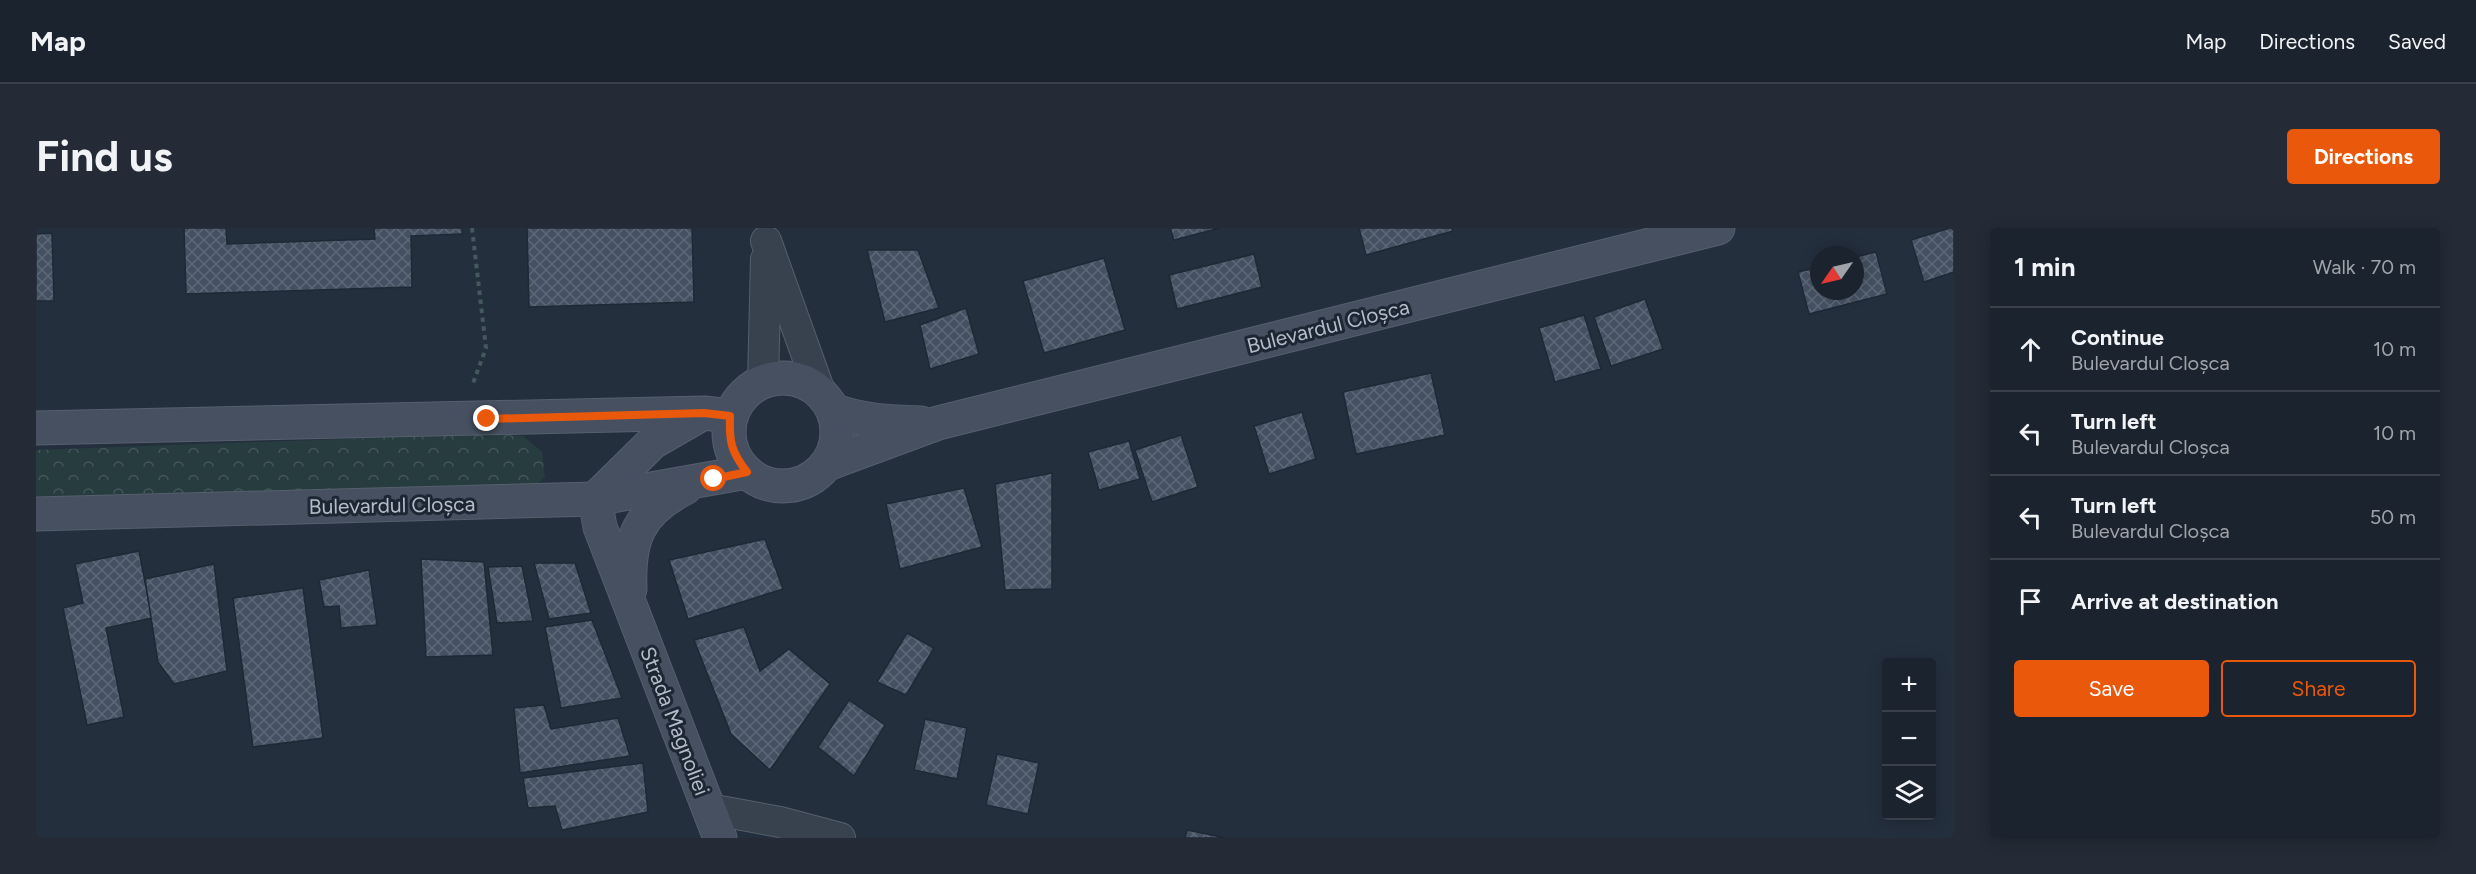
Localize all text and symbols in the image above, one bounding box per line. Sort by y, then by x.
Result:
text: Map [30,24,86,58]
text: Map [2185,29,2226,54]
text: Directions [2259,29,2355,54]
text: Saved [2388,29,2446,54]
button: Directions [2287,129,2440,184]
text: Find us [36,131,173,182]
north arrow [1810,246,1864,300]
text: 1 min [2014,251,2075,283]
text: Walk · 70 m [2313,255,2416,279]
street label: Bulevardul Cloșca [1244,294,1412,358]
text: Continue [2071,324,2164,351]
icon: ahead [2014,333,2047,366]
text: 10 m [2373,337,2416,361]
text: Bulevardul Cloșca [2071,351,2230,375]
route end [473,405,499,431]
text: Turn left [2071,408,2157,435]
icon: left [2014,417,2047,450]
text: 10 m [2373,421,2416,445]
text: Bulevardul Cloșca [2071,435,2230,459]
route start [700,465,726,491]
street label: Bulevardul Cloșca [309,491,475,519]
text: Turn left [2071,492,2157,519]
icon: left [2014,501,2047,534]
text: 50 m [2370,505,2416,529]
text: Bulevardul Cloșca [2071,519,2230,543]
icon: arrive [2014,585,2047,618]
text: Arrive at destination [2071,588,2279,615]
street label: Strada Magnoliei [635,643,715,799]
map controls [1882,658,1936,820]
button: + [1882,658,1936,712]
button: Save [2014,660,2209,717]
button: Share [2221,660,2416,717]
button: − [1882,712,1936,766]
button: layers [1882,766,1936,820]

